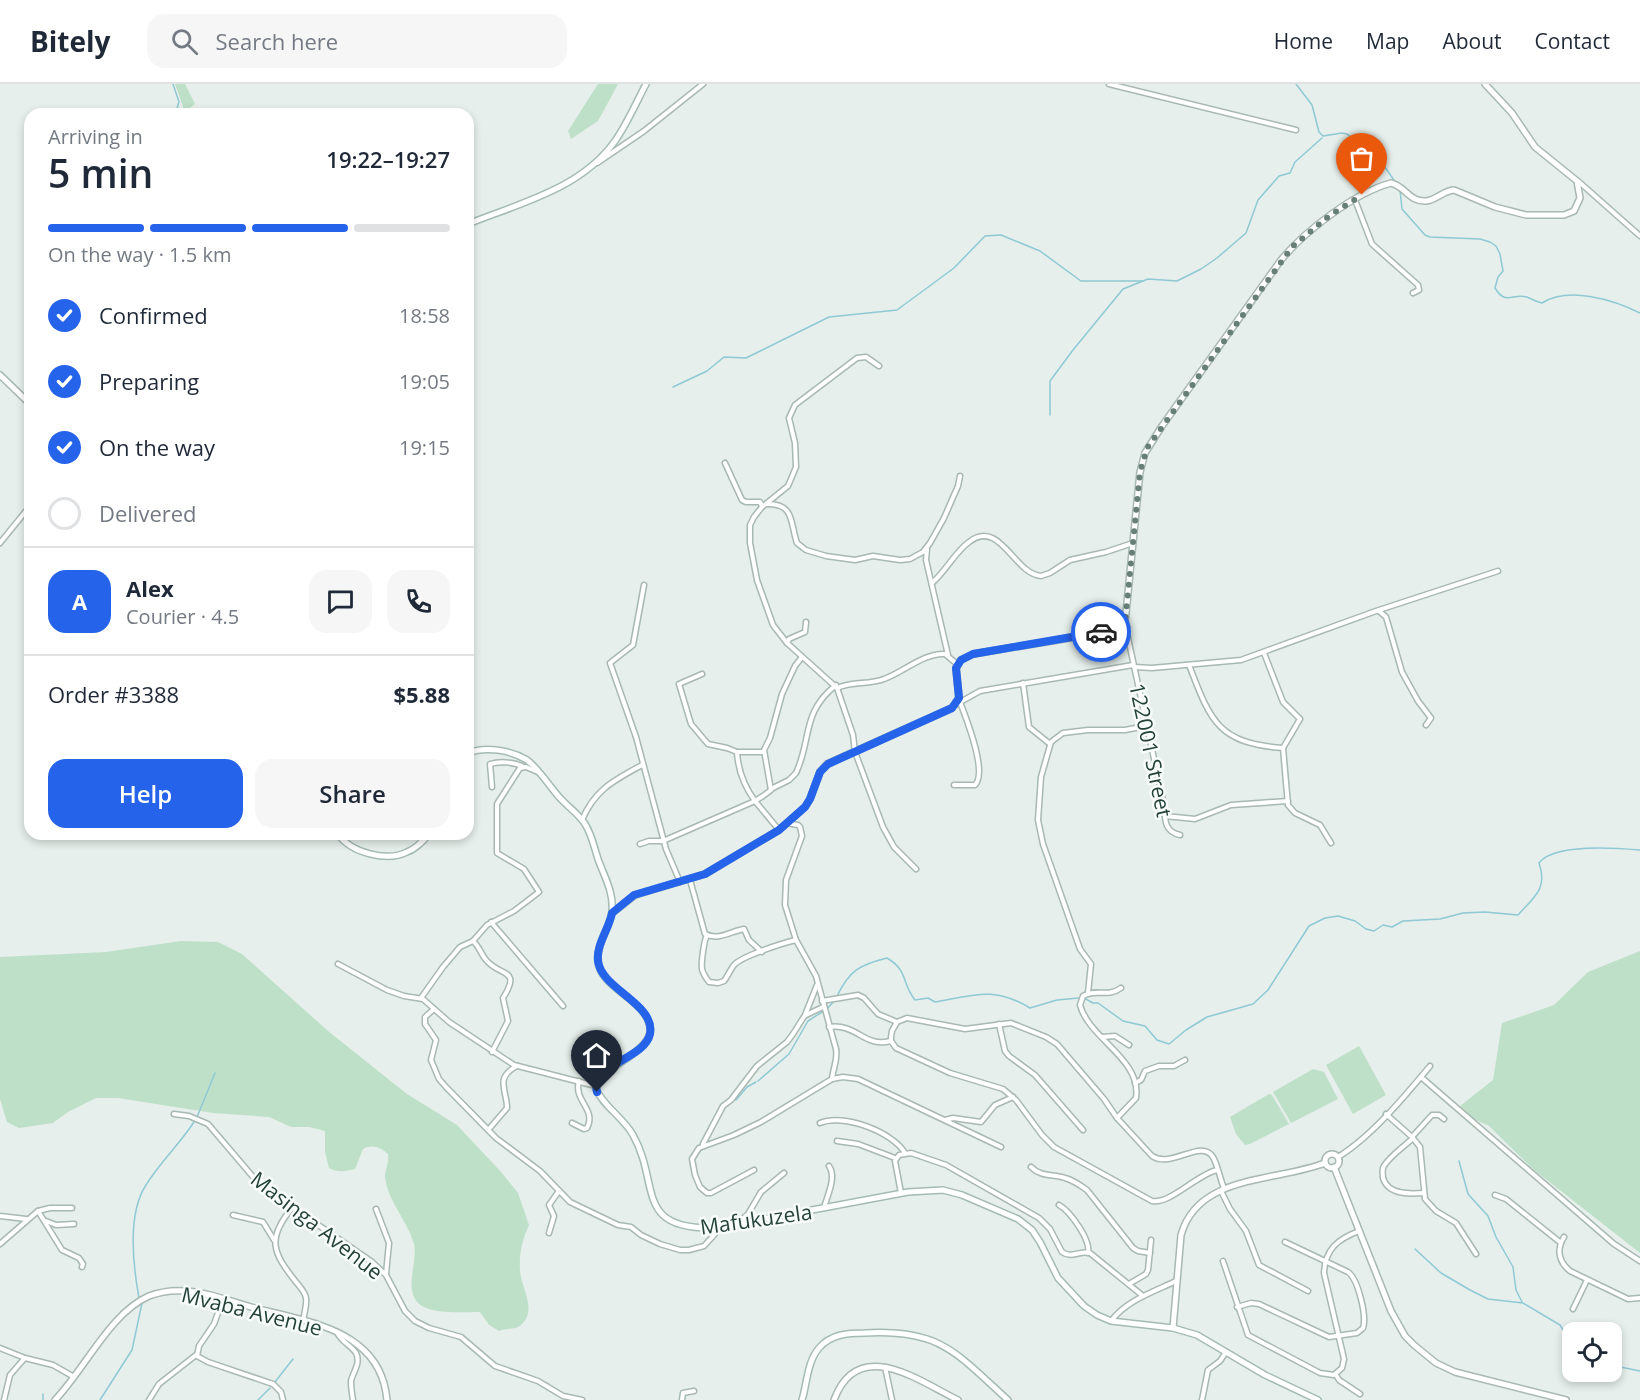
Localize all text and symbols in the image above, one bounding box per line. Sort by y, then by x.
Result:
search box [147,14,567,68]
text: Bitely [30,22,111,60]
icon: search [168,25,201,58]
text: Search here [216,26,338,56]
text: Home [1274,27,1333,55]
text: Map [1366,27,1409,55]
text: About [1442,27,1502,55]
text: Contact [1535,27,1610,55]
text: Arriving in [48,123,143,150]
pin [1336,133,1387,195]
icon: bag [1345,142,1378,175]
text: 19:22–19:27 [326,144,450,174]
text: 5 min [48,146,153,199]
text: On the way · 1.5 km [48,241,231,268]
icon: check [48,299,81,332]
text: Confirmed [99,300,208,330]
text: 18:58 [399,302,450,329]
icon: check [48,365,81,398]
text: Preparing [99,366,199,396]
text: 19:05 [399,368,450,395]
icon: check [48,431,81,464]
text: On the way [99,432,215,462]
text: 19:15 [399,434,450,461]
text: Delivered [99,498,197,528]
button: chat [309,570,372,633]
button: phone [387,570,450,633]
text: Alex [126,573,174,603]
text: A [72,586,87,616]
courier [1071,602,1131,662]
text: Courier · 4.5 [126,603,239,630]
icon: car [1085,616,1118,649]
text: Order #3388 [48,679,179,709]
text: $5.88 [393,679,450,709]
street label: 122001 Street [1123,680,1179,820]
button: Help [48,759,243,828]
button: Share [255,759,450,828]
pin [571,1030,622,1092]
icon: home [580,1039,613,1072]
street label: Masinga Avenue [245,1165,389,1285]
street label: Mafukuzela [698,1197,814,1241]
street label: Mvaba Avenue [179,1280,325,1342]
map controls [1562,1322,1622,1382]
button: locate [1562,1322,1622,1382]

